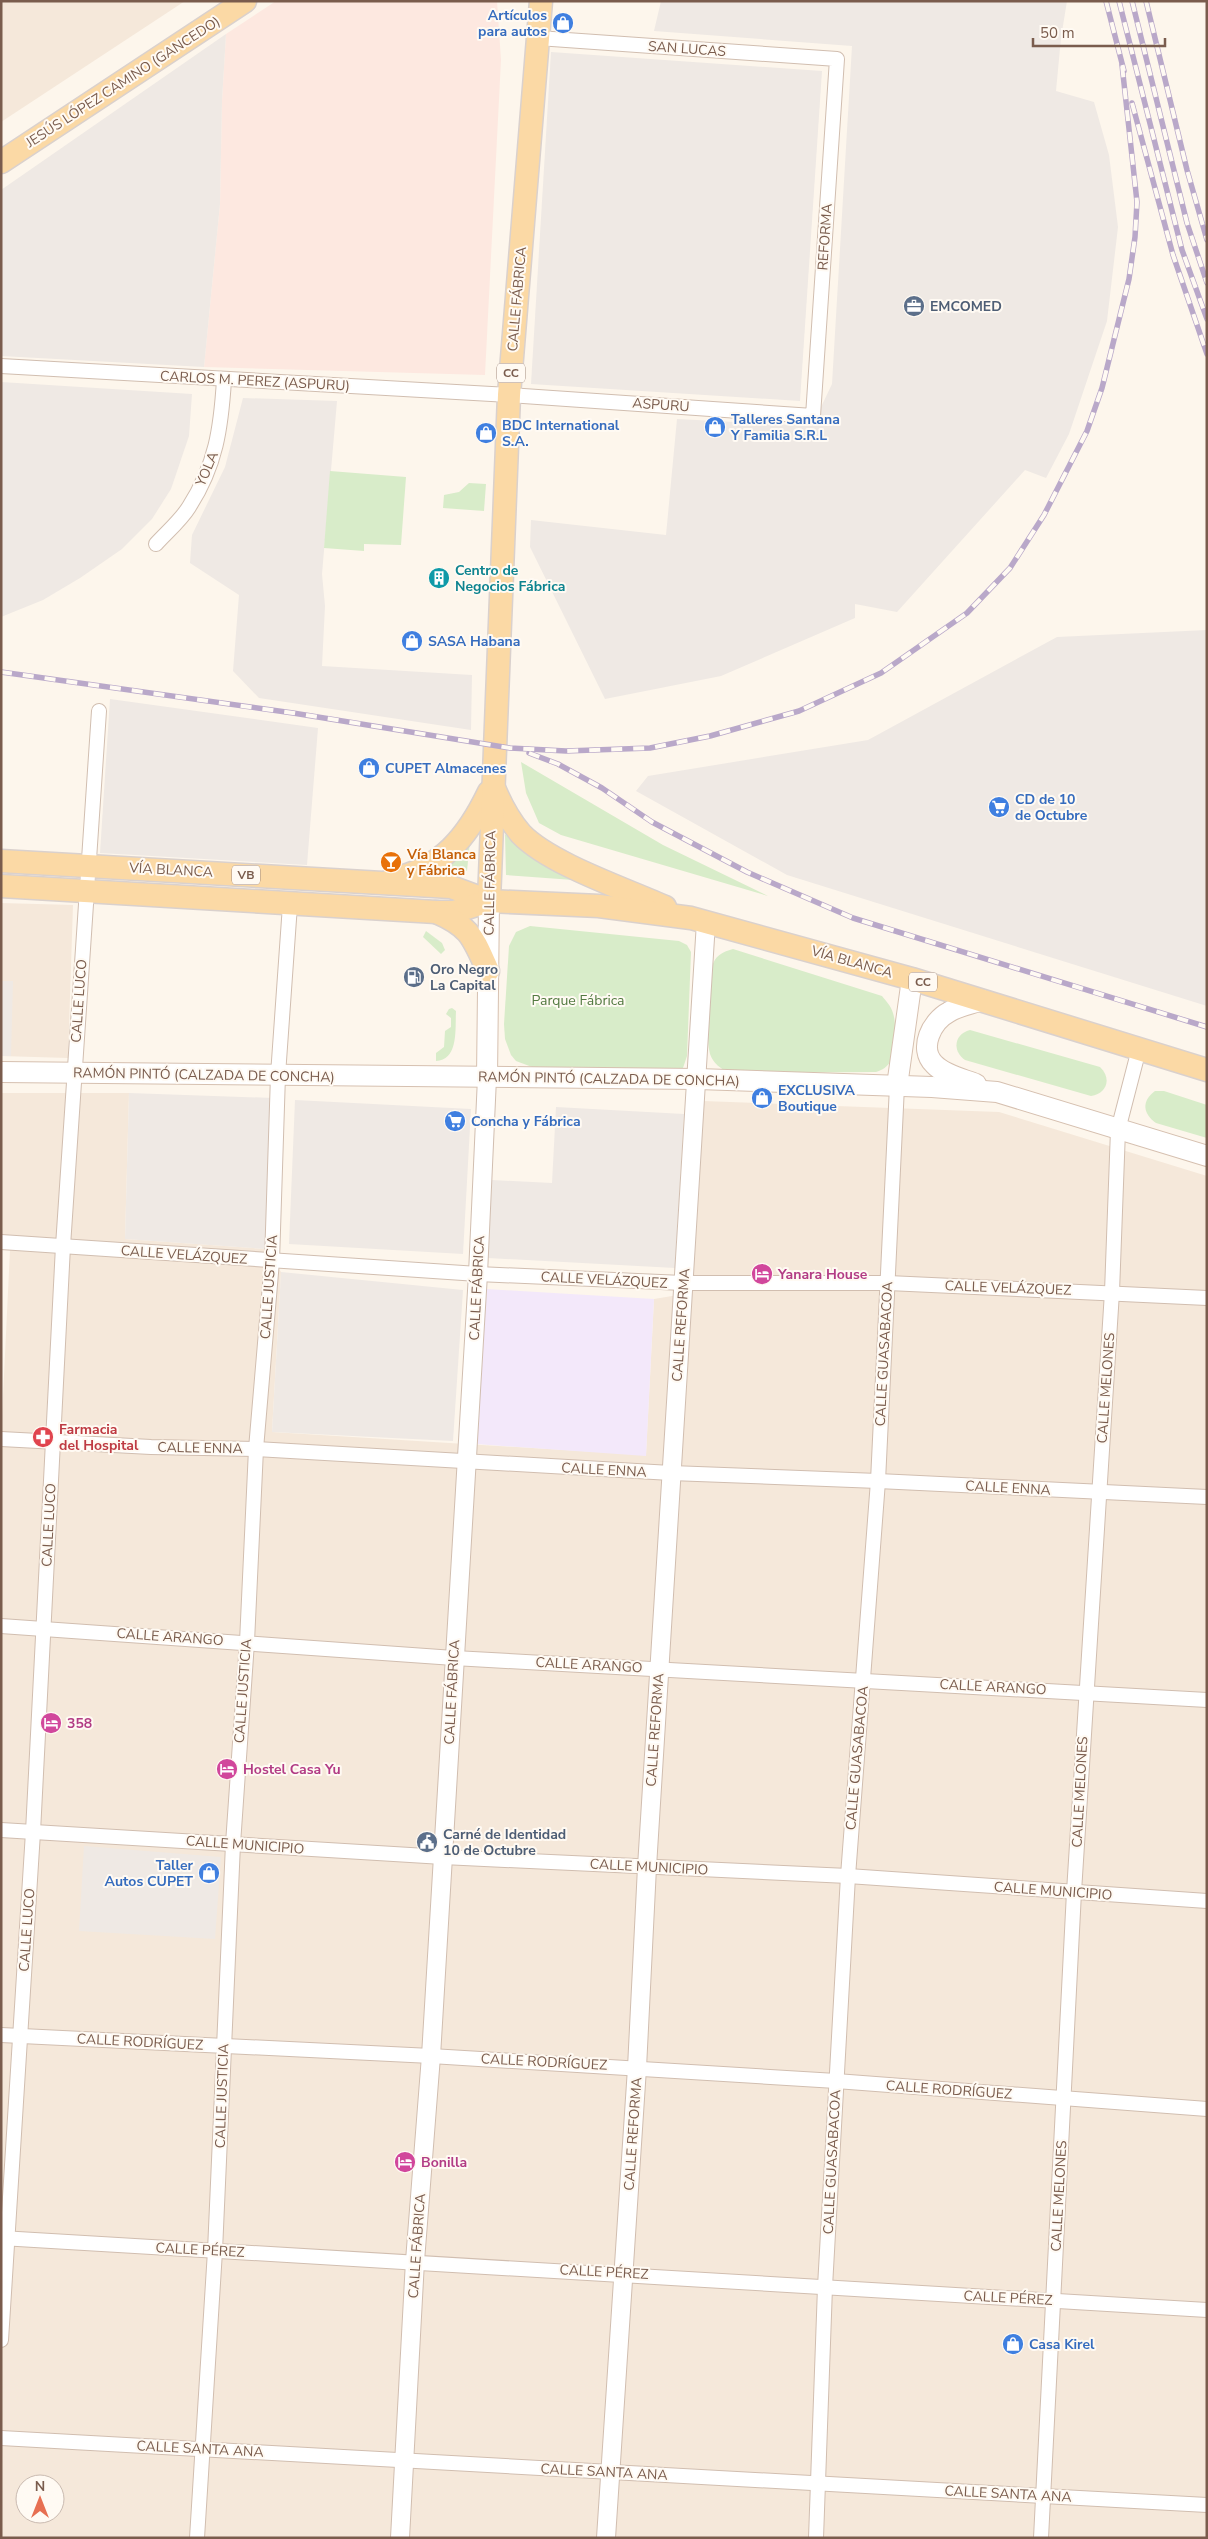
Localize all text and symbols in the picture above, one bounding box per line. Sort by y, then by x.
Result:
place label: Artículos para autos [478,6,547,41]
shop icon: Artículos para autos [551,11,575,35]
street label: JESÚS LÓPEZ CAMINO (GANCEDO) [21,12,224,153]
scale bar [1033,15,1166,47]
text: 50 m [1040,23,1075,43]
street label: SAN LUCAS [647,37,727,61]
street label: REFORMA [813,203,837,271]
street label: CALLE FÁBRICA [503,246,531,352]
office icon: EMCOMED [902,294,926,318]
place label: EMCOMED [930,297,1002,316]
road number: CC [497,363,525,382]
street label: CARLOS M. PEREZ (ASPURU) [160,367,350,395]
street label: ASPURU [632,394,690,416]
place label: Talleres Santana Y Familia S.R.L [730,410,840,445]
shop icon: Talleres Santana Y Familia S.R.L [703,415,727,439]
place label: BDC International S.A. [502,416,620,451]
shop icon: BDC International S.A. [474,421,498,445]
street label: YOLA [191,449,223,490]
place label: Centro de Negocios Fábrica [455,561,565,596]
building icon: Centro de Negocios Fábrica [427,566,451,590]
shop icon: SASA Habana [400,629,424,653]
place label: SASA Habana [428,632,520,651]
shop icon: CUPET Almacenes [357,756,381,780]
place label: CUPET Almacenes [385,759,506,778]
place label: CD de 10 de Octubre [1015,790,1088,825]
supermarket icon: CD de 10 de Octubre [987,795,1011,819]
street label: CALLE FÁBRICA [480,830,500,936]
place label: Vía Blanca y Fábrica [406,845,476,880]
bar icon: Vía Blanca y Fábrica [379,850,403,874]
street label: VÍA BLANCA [128,858,213,882]
road number: VB [232,866,260,884]
street label: VÍA BLANCA [808,941,895,983]
street label: CALLE LUCO [67,959,91,1043]
place label: Oro Negro La Capital [430,960,498,995]
fuel station icon: Oro Negro La Capital [402,965,426,989]
road number: CC [909,972,937,992]
park label: Parque Fábrica [531,991,625,1010]
street label: RAMÓN PINTÓ (CALZADA DE CONCHA) [73,1063,335,1087]
street label: RAMÓN PINTÓ (CALZADA DE CONCHA) [478,1067,740,1091]
place label: EXCLUSIVA Boutique [778,1081,856,1116]
shop icon: EXCLUSIVA Boutique [750,1086,774,1110]
supermarket icon: Concha y Fábrica [443,1109,467,1133]
place label: Concha y Fábrica [471,1112,581,1131]
street label: CALLE JUSTICIA [256,1234,282,1340]
street label: CALLE FÁBRICA [465,1235,489,1341]
street label: CALLE VELÁZQUEZ [120,1241,248,1269]
hotel icon: Yanara House [750,1262,774,1286]
place label: Yanara House [777,1265,868,1284]
street label: CALLE VELÁZQUEZ [540,1267,668,1293]
street label: CALLE REFORMA [668,1268,694,1382]
street label: CALLE VELÁZQUEZ [944,1276,1072,1300]
street label: CALLE GUASABACOA [871,1281,897,1427]
street label: CALLE MELONES [1093,1331,1119,1444]
place label: Farmacia del Hospital [59,1420,139,1455]
pharmacy icon: Farmacia del Hospital [31,1425,55,1449]
street label: CALLE ENNA [157,1438,243,1458]
street label: CALLE ENNA [561,1458,647,1482]
street label: CALLE ENNA [965,1476,1051,1500]
street label: CALLE LUCO [37,1483,61,1567]
street label: CALLE ARANGO [116,1624,224,1650]
street label: CALLE JUSTICIA [230,1638,256,1744]
street label: CALLE FÁBRICA [440,1639,464,1745]
street label: CALLE ARANGO [535,1653,643,1677]
street label: CALLE REFORMA [642,1673,668,1787]
street label: CALLE ARANGO [939,1675,1047,1699]
street label: CALLE GUASABACOA [841,1685,873,1831]
hotel icon: 358 [39,1711,63,1735]
place label: 358 [67,1714,92,1733]
street label: CALLE MELONES [1068,1736,1092,1848]
hotel icon: Hostel Casa Yu [215,1757,239,1781]
place label: Hostel Casa Yu [243,1760,341,1779]
place label: Carné de Identidad 10 de Octubre [443,1825,566,1860]
public building icon: Carné de Identidad 10 de Octubre [415,1830,439,1854]
street label: CALLE MUNICIPIO [185,1831,305,1859]
street label: CALLE MUNICIPIO [589,1854,709,1880]
place label: Taller Autos CUPET [105,1856,194,1891]
shop icon: Taller Autos CUPET [197,1861,221,1885]
street label: CALLE MUNICIPIO [993,1877,1113,1905]
street label: CALLE LUCO [15,1888,39,1972]
street label: CALLE RODRÍGUEZ [76,2029,204,2055]
street label: CALLE JUSTICIA [211,2043,233,2149]
street label: CALLE RODRÍGUEZ [480,2049,608,2075]
street label: CALLE RODRÍGUEZ [885,2076,1013,2104]
street label: CALLE REFORMA [620,2077,646,2191]
street label: CALLE GUASABACOA [819,2089,845,2235]
street label: CALLE MELONES [1047,2140,1071,2252]
hotel icon: Bonilla [393,2150,417,2174]
place label: Bonilla [421,2153,467,2172]
street label: CALLE FÁBRICA [404,2193,430,2299]
street label: CALLE PÉREZ [155,2238,245,2262]
street label: CALLE PÉREZ [559,2260,649,2284]
street label: CALLE PÉREZ [963,2286,1053,2310]
shop icon: Casa Kirel [1001,2332,1025,2356]
place label: Casa Kirel [1029,2335,1095,2354]
street label: CALLE SANTA ANA [136,2436,264,2462]
street label: CALLE SANTA ANA [540,2459,668,2485]
north arrow [15,2474,65,2524]
text: N [35,2477,45,2496]
street label: CALLE SANTA ANA [944,2481,1072,2507]

